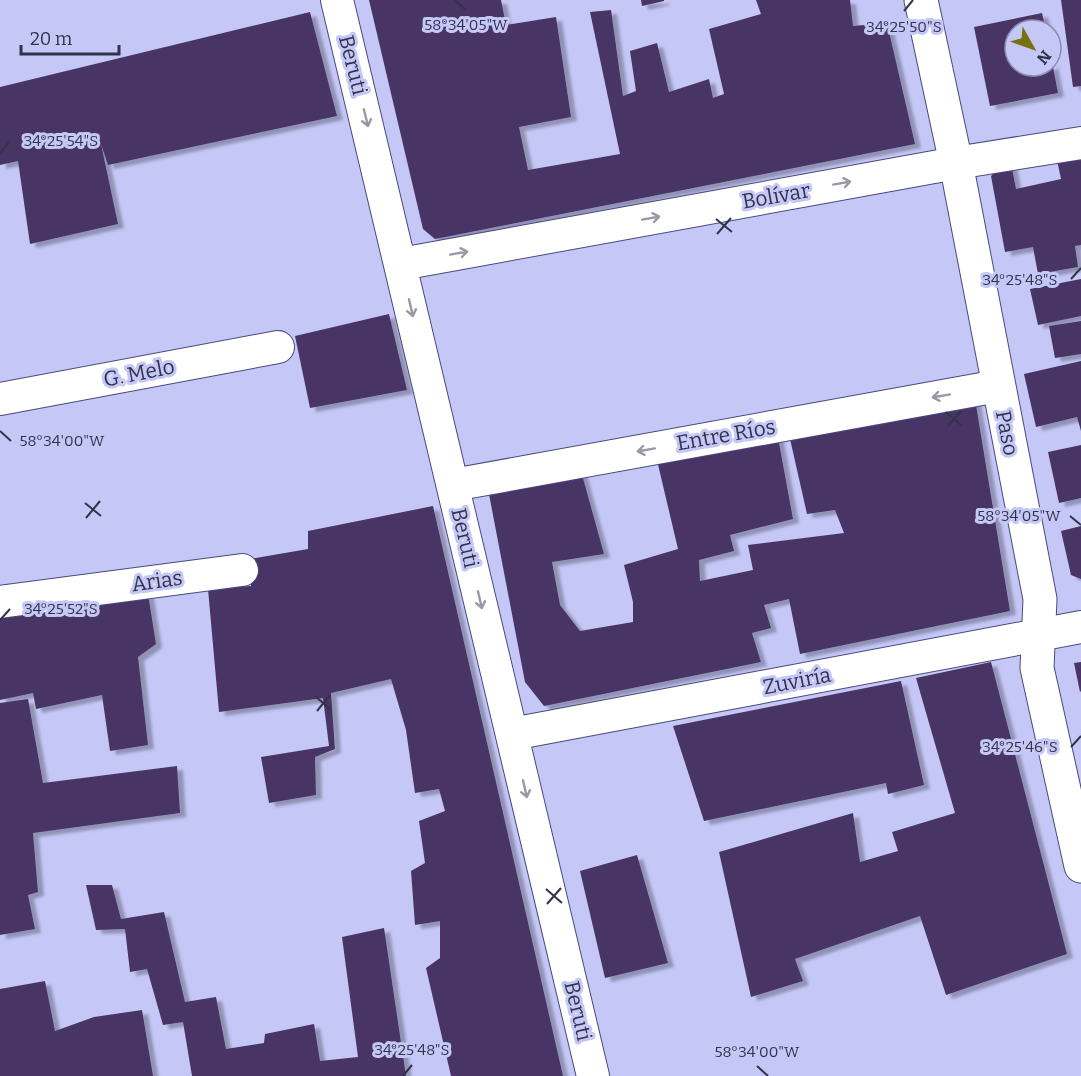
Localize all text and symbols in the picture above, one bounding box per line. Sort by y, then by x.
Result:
text: 58°34'05"W [424,16,508,34]
scale bar [21,18,118,56]
text: 34°25'50"S [866,18,942,36]
north arrow [1003,18,1063,78]
text: 20 m [30,28,72,50]
street label: Beruti [333,32,373,98]
text: N [1033,46,1055,68]
one-way arrow [360,108,372,127]
text: 34°25'54"S [24,132,98,150]
street label: Bolívar [740,177,812,215]
one-way arrow [832,178,852,189]
one-way arrow [640,213,660,224]
one-way arrow [448,247,468,258]
text: 34°25'48"S [982,271,1058,289]
one-way arrow [406,298,418,317]
street label: G. Melo [101,353,177,393]
one-way arrow [932,391,951,402]
street label: Paso [990,408,1024,458]
street label: Entre Ríos [674,414,778,456]
text: 58°34'00"W [20,432,105,450]
one-way arrow [636,445,656,456]
street label: Beruti [445,505,485,571]
text: 58°34'05"W [977,507,1061,525]
street label: Arias [130,565,184,597]
one-way arrow [475,590,487,609]
text: 34°25'52"S [24,600,98,618]
street label: Zuviría [761,662,834,700]
text: 34°25'46"S [982,738,1058,756]
one-way arrow [520,779,532,798]
street label: Beruti [558,978,598,1044]
text: 34°25'48"S [374,1041,450,1059]
text: 58°34'00"W [715,1043,800,1061]

